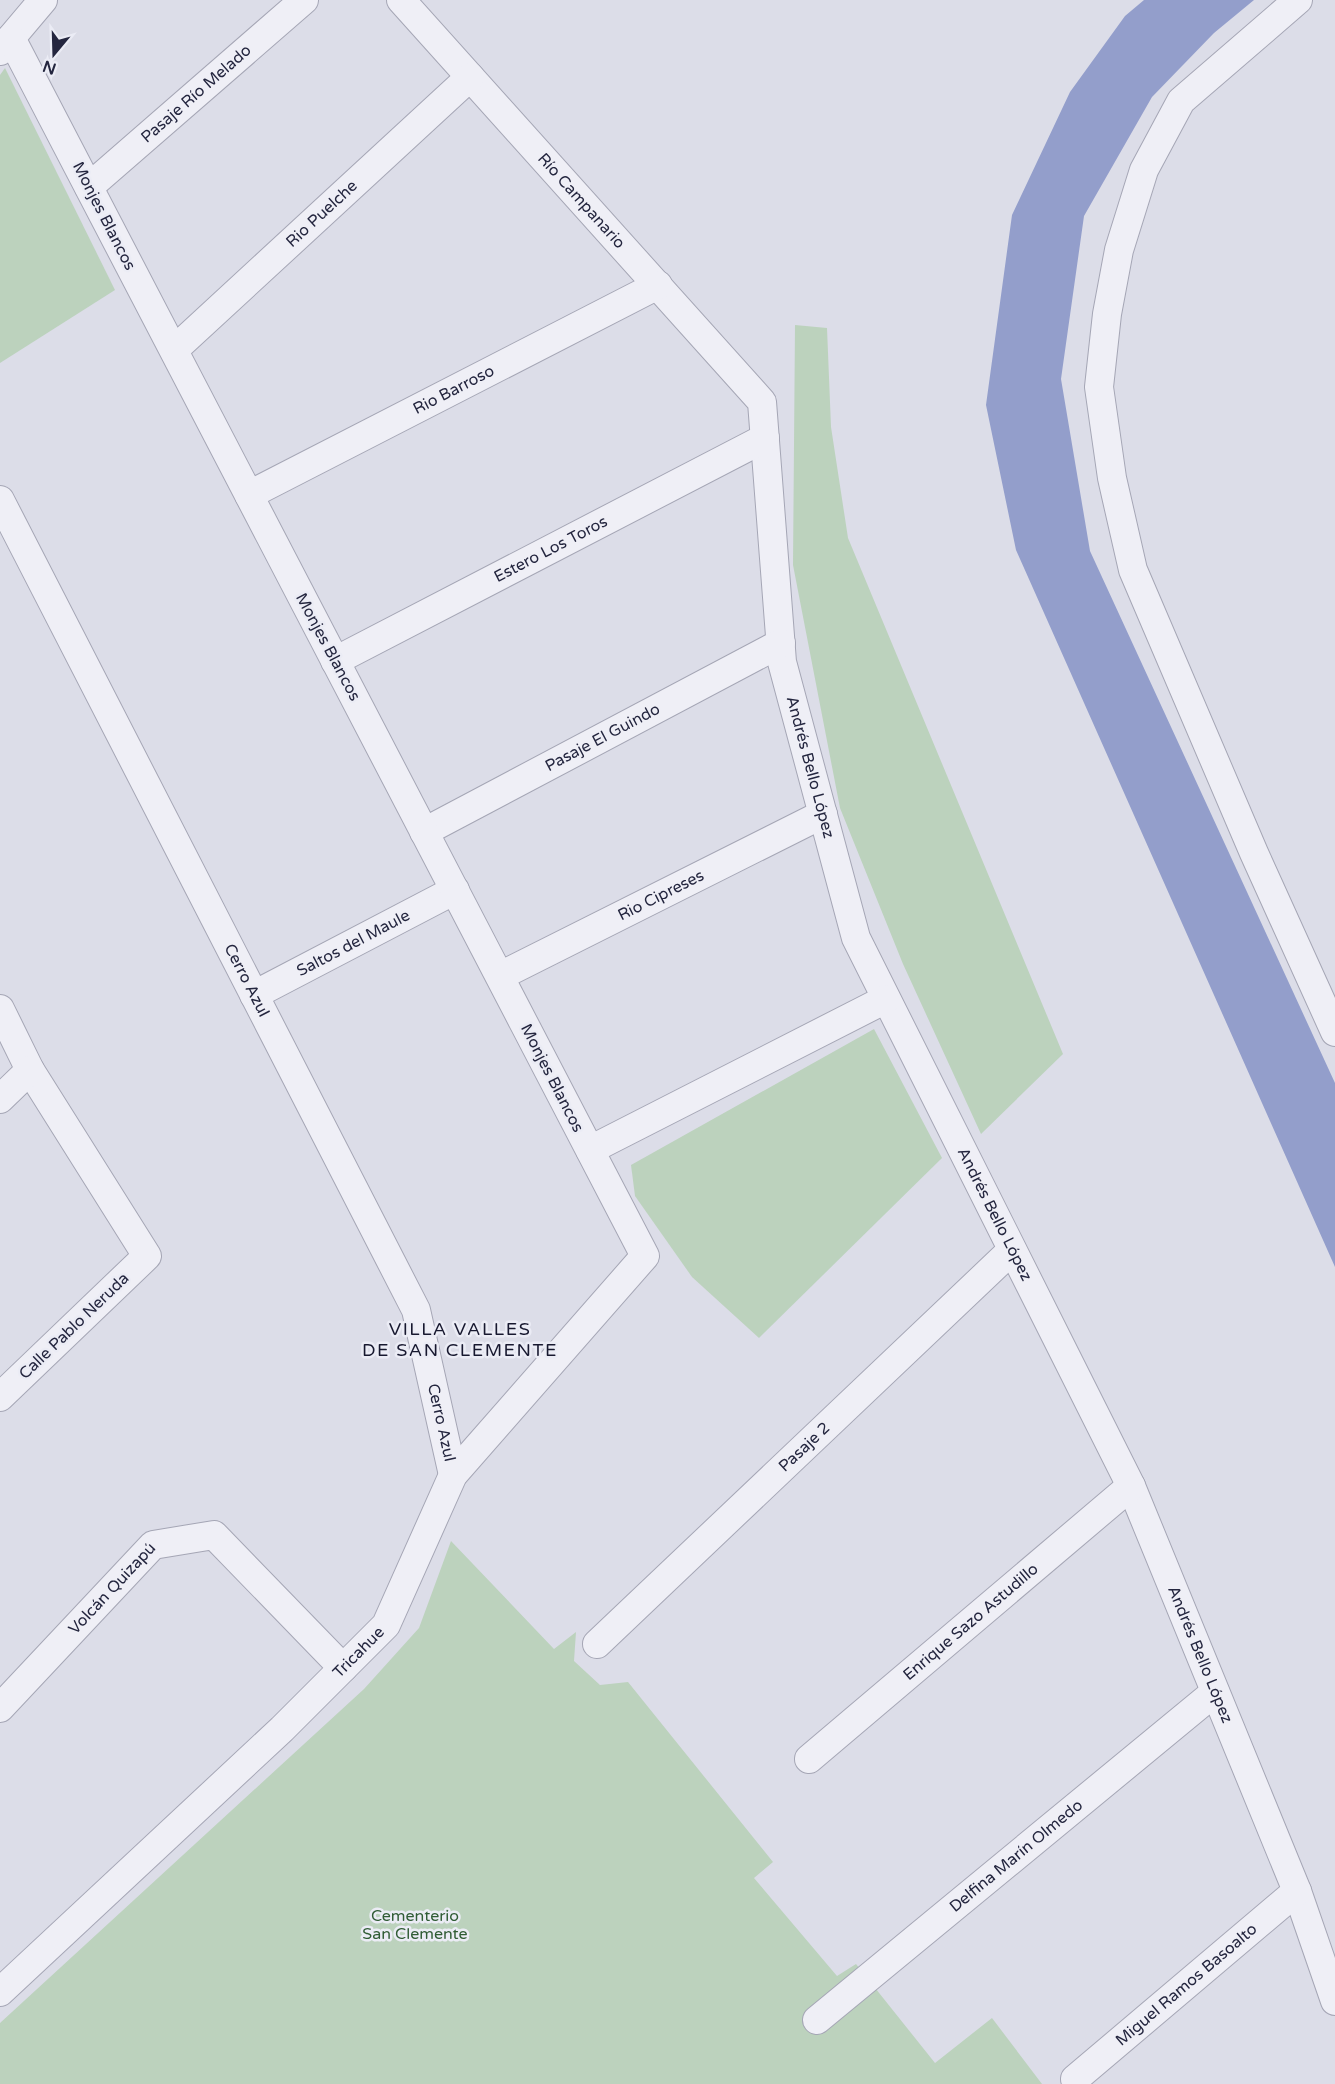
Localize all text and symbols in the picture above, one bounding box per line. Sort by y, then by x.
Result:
north arrow [24,24,84,84]
street label: Pasaje Río Melado [137,40,255,147]
text: N [40,56,59,79]
street label: Río Campanario [533,149,630,253]
street label: Monjes Blancos [68,158,140,274]
street label: Rio Puelche [282,176,362,252]
street label: Rio Barroso [410,361,498,419]
street label: Estero Los Toros [491,511,611,587]
street label: Monjes Blancos [291,590,365,704]
street label: Andrés Bello López [782,694,839,841]
street label: Pasaje El Guindo [542,699,663,776]
street label: Rio Cipreses [614,865,707,925]
street label: Saltos del Maule [293,905,413,981]
street label: Cerro Azul [220,940,274,1020]
street label: Monjes Blancos [516,1020,588,1136]
street label: Andrés Bello López [953,1144,1036,1284]
street label: Calle Pablo Neruda [15,1268,133,1384]
district label: VILLA VALLES DE SAN CLEMENTE [362,1318,558,1361]
street label: Cerro Azul [423,1382,460,1464]
street label: Pasaje 2 [775,1418,834,1476]
street label: Volcán Quizapú [64,1538,160,1639]
street label: Enrique Sazo Astudillo [899,1559,1042,1685]
street label: Andrés Bello López [1163,1583,1237,1726]
street label: Tricahue [329,1622,389,1682]
street label: Delfina Marín Olmedo [945,1795,1087,1917]
park label: Cementerio San Clemente [362,1906,468,1944]
street label: Miguel Ramos Basoalto [1112,1919,1261,2050]

